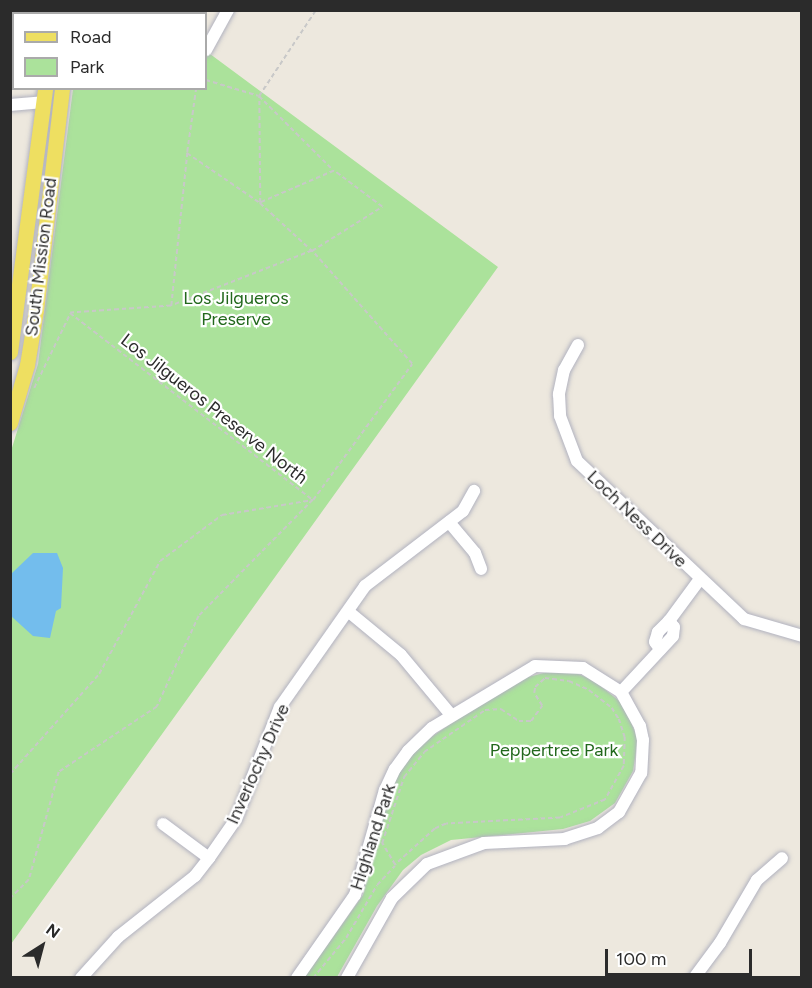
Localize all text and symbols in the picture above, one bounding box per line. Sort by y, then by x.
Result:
legend [12,12,207,90]
text: Road [70,26,111,48]
text: Park [70,56,104,78]
street label: South Mission Road [21,177,61,337]
park label: Los Jilgueros Preserve [183,288,289,330]
street label: Los Jilgueros Preserve North [116,329,312,489]
street label: Loch Ness Drive [583,466,691,572]
street label: Inverlochy Drive [222,700,294,828]
park label: Peppertree Park [490,739,618,761]
street label: Highland Park [346,781,400,893]
north arrow [12,916,72,976]
text: N [42,920,63,942]
scale bar [608,937,755,975]
text: 100 m [616,948,666,970]

